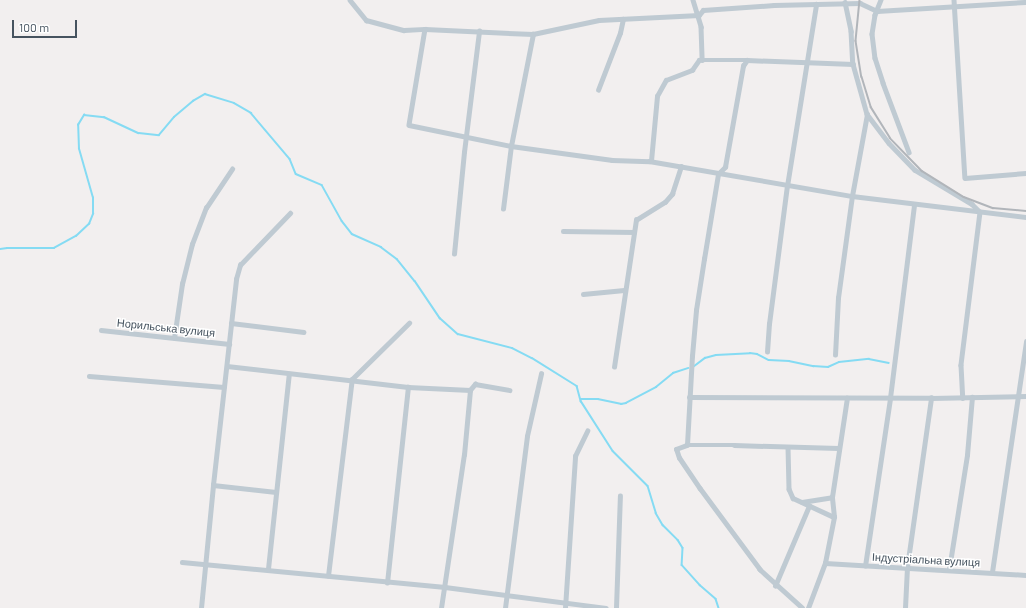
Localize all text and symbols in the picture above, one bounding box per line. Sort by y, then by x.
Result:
scale bar [14,12,79,38]
text: 100 m [19,20,49,34]
street label: Норильська вулиця [116,316,216,340]
street label: Індустріальна вулиця [872,551,980,569]

